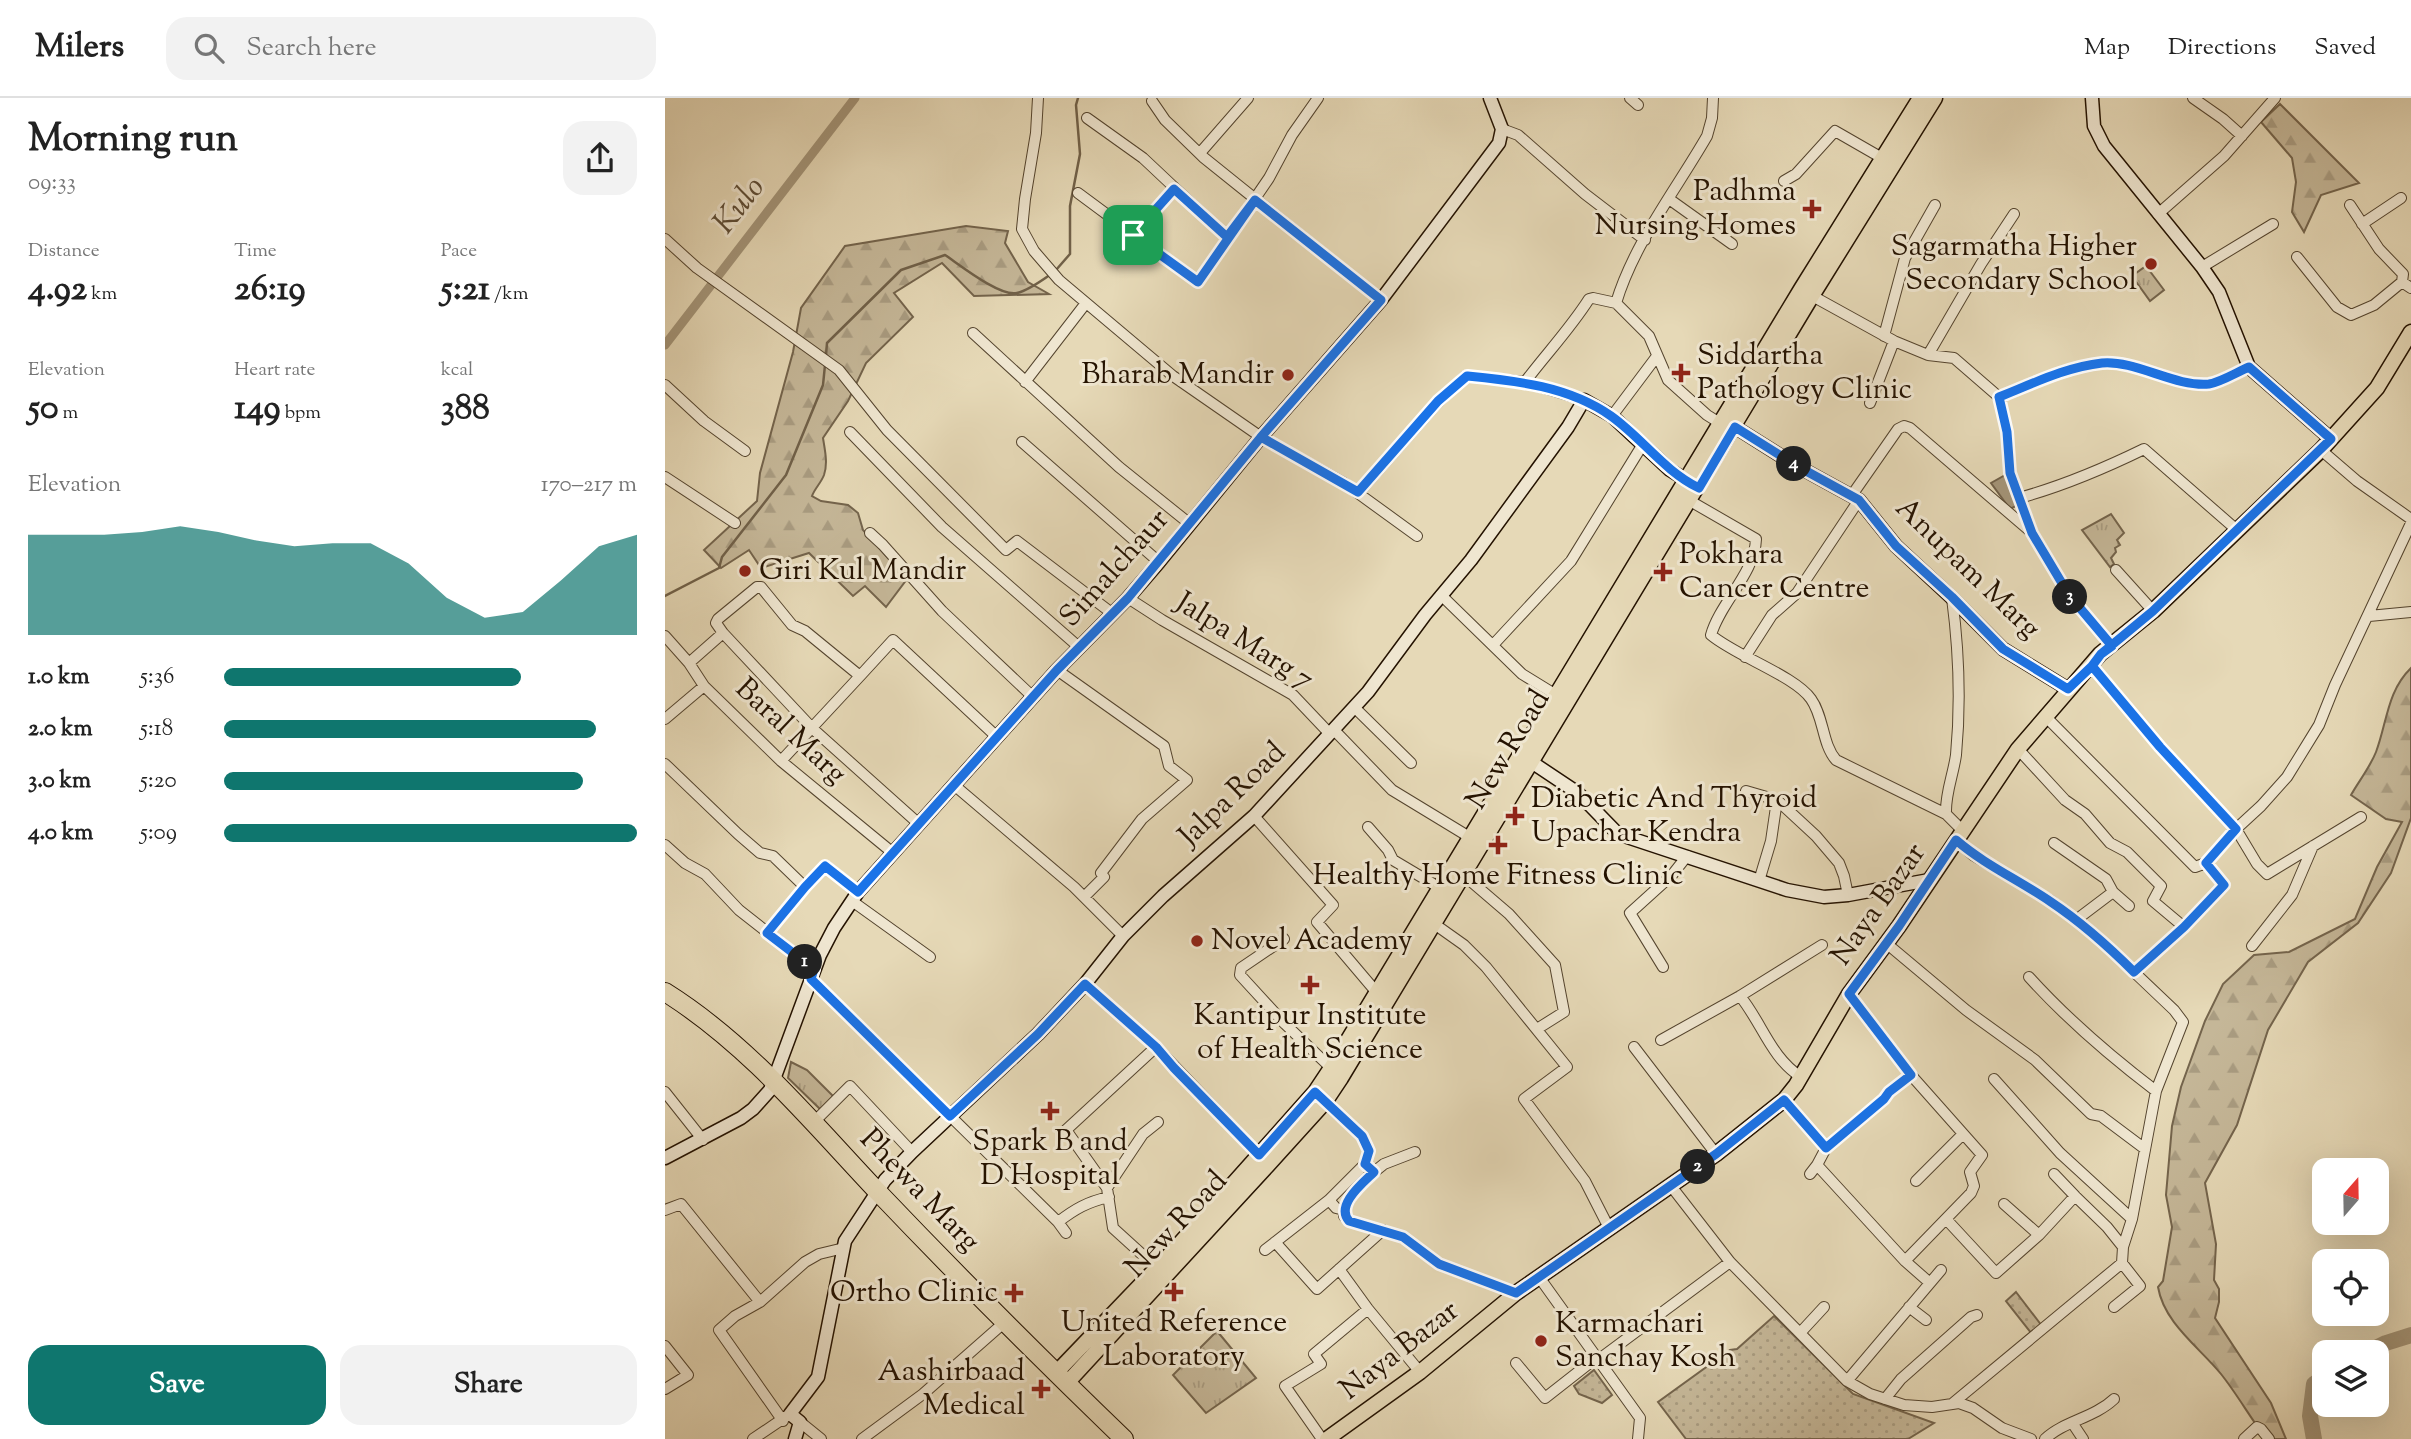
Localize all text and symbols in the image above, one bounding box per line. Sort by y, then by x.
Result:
search box [166,17,656,80]
text: Milers [35,24,124,72]
icon: search [190,29,228,67]
text: Search here [246,30,377,67]
text: Map [2084,31,2130,65]
text: Directions [2168,31,2276,65]
text: Saved [2314,31,2376,65]
text: Morning run [28,114,238,168]
button: share [563,121,637,195]
text: 09:33 [28,167,76,200]
water label: Kulo [703,168,777,244]
place label: Padhma Nursing Homes [1594,171,1796,248]
marker: Padhma Nursing Homes [1802,199,1822,219]
pin [1103,205,1163,265]
icon: arrive [1114,216,1152,254]
place label: Sagarmatha Higher Secondary School [1891,226,2137,303]
text: Distance [28,238,100,265]
text: Time [234,238,277,265]
text: Pace [441,238,477,265]
marker: Sagarmatha Higher Secondary School [2143,256,2159,272]
text: 4.92 [28,265,87,316]
text: 26:19 [234,265,305,316]
text: 5:21 [441,265,490,316]
text: km [87,281,117,308]
text: /km [490,281,528,308]
place label: Siddartha Pathology Clinic [1697,335,1912,412]
place label: Bharab Mandir [1081,354,1274,397]
text: Elevation [28,357,105,384]
text: Heart rate [234,357,315,384]
text: kcal [441,357,473,384]
marker: Siddartha Pathology Clinic [1671,363,1691,383]
marker: Bharab Mandir [1280,367,1296,383]
text: 50 [28,384,59,435]
text: 149 [234,384,281,435]
text: 388 [441,384,490,435]
text: m [59,400,78,427]
text: bpm [281,400,321,427]
pin: 4 [1777,446,1811,482]
text: 4 [1789,450,1798,477]
text: Elevation [28,469,121,502]
text: 170–217 m [541,469,637,502]
street label: Anupam Marg [1885,488,2049,650]
street label: Simalchaur [1050,500,1180,638]
place label: Pokhara Cancer Centre [1679,534,1869,611]
place label: Giri Kul Mandir [759,550,966,593]
marker: Pokhara Cancer Centre [1653,562,1673,582]
marker: Giri Kul Mandir [737,563,753,579]
pin: 3 [2053,580,2087,614]
street label: Jalpa Marg 7 [1165,581,1321,702]
text: 3 [2066,583,2073,610]
text: 1.0 km [28,661,90,694]
text: 5:36 [140,661,174,694]
street label: Baral Marg [724,669,856,795]
street label: New Road [1456,682,1562,818]
text: 2.0 km [28,713,93,746]
text: 5:18 [140,713,173,746]
street label: Jalpa Road [1168,733,1296,859]
text: 3.0 km [28,765,91,798]
text: 5:20 [140,765,177,798]
place label: Diabetic And Thyroid Upachar Kendra [1531,778,1817,855]
marker: Diabetic And Thyroid Upachar Kendra [1505,806,1525,826]
text: 4.0 km [28,817,93,850]
text: 5:09 [140,817,177,850]
marker: Healthy Home Fitness Clinic [1488,835,1508,855]
street label: Naya Bazar [1821,835,1937,975]
place label: Healthy Home Fitness Clinic [1313,855,1683,898]
place label: Novel Academy [1211,920,1413,963]
marker: Novel Academy [1189,933,1205,949]
pin: 1 [787,944,823,980]
text: 1 [801,948,808,975]
marker: Kantipur Institute of Health Science [1300,975,1320,995]
place label: Kantipur Institute of Health Science [1194,995,1426,1072]
marker: Spark B and D Hospital [1040,1101,1060,1121]
street label: Phewa Marg [849,1119,989,1263]
place label: Spark B and D Hospital [972,1121,1128,1198]
pin: 2 [1681,1150,1715,1184]
text: 2 [1693,1153,1702,1180]
north arrow [2312,1158,2389,1236]
map controls [2312,1158,2389,1417]
street label: New Road [1116,1162,1238,1288]
button: locate [2312,1249,2389,1326]
place label: Ortho Clinic [830,1272,998,1315]
marker: United Reference Laboratory [1164,1282,1184,1302]
marker: Ortho Clinic [1004,1283,1024,1303]
street label: Naya Bazar [1331,1291,1469,1411]
place label: United Reference Laboratory [1061,1302,1287,1379]
place label: Karmachari Sanchay Kosh [1555,1303,1736,1380]
marker: Karmachari Sanchay Kosh [1533,1333,1549,1349]
button: layers [2312,1340,2389,1417]
button: Save [28,1345,326,1425]
button: Share [340,1345,637,1425]
place label: Aashirbaad Medical [877,1351,1025,1428]
marker: Aashirbaad Medical [1031,1379,1051,1399]

